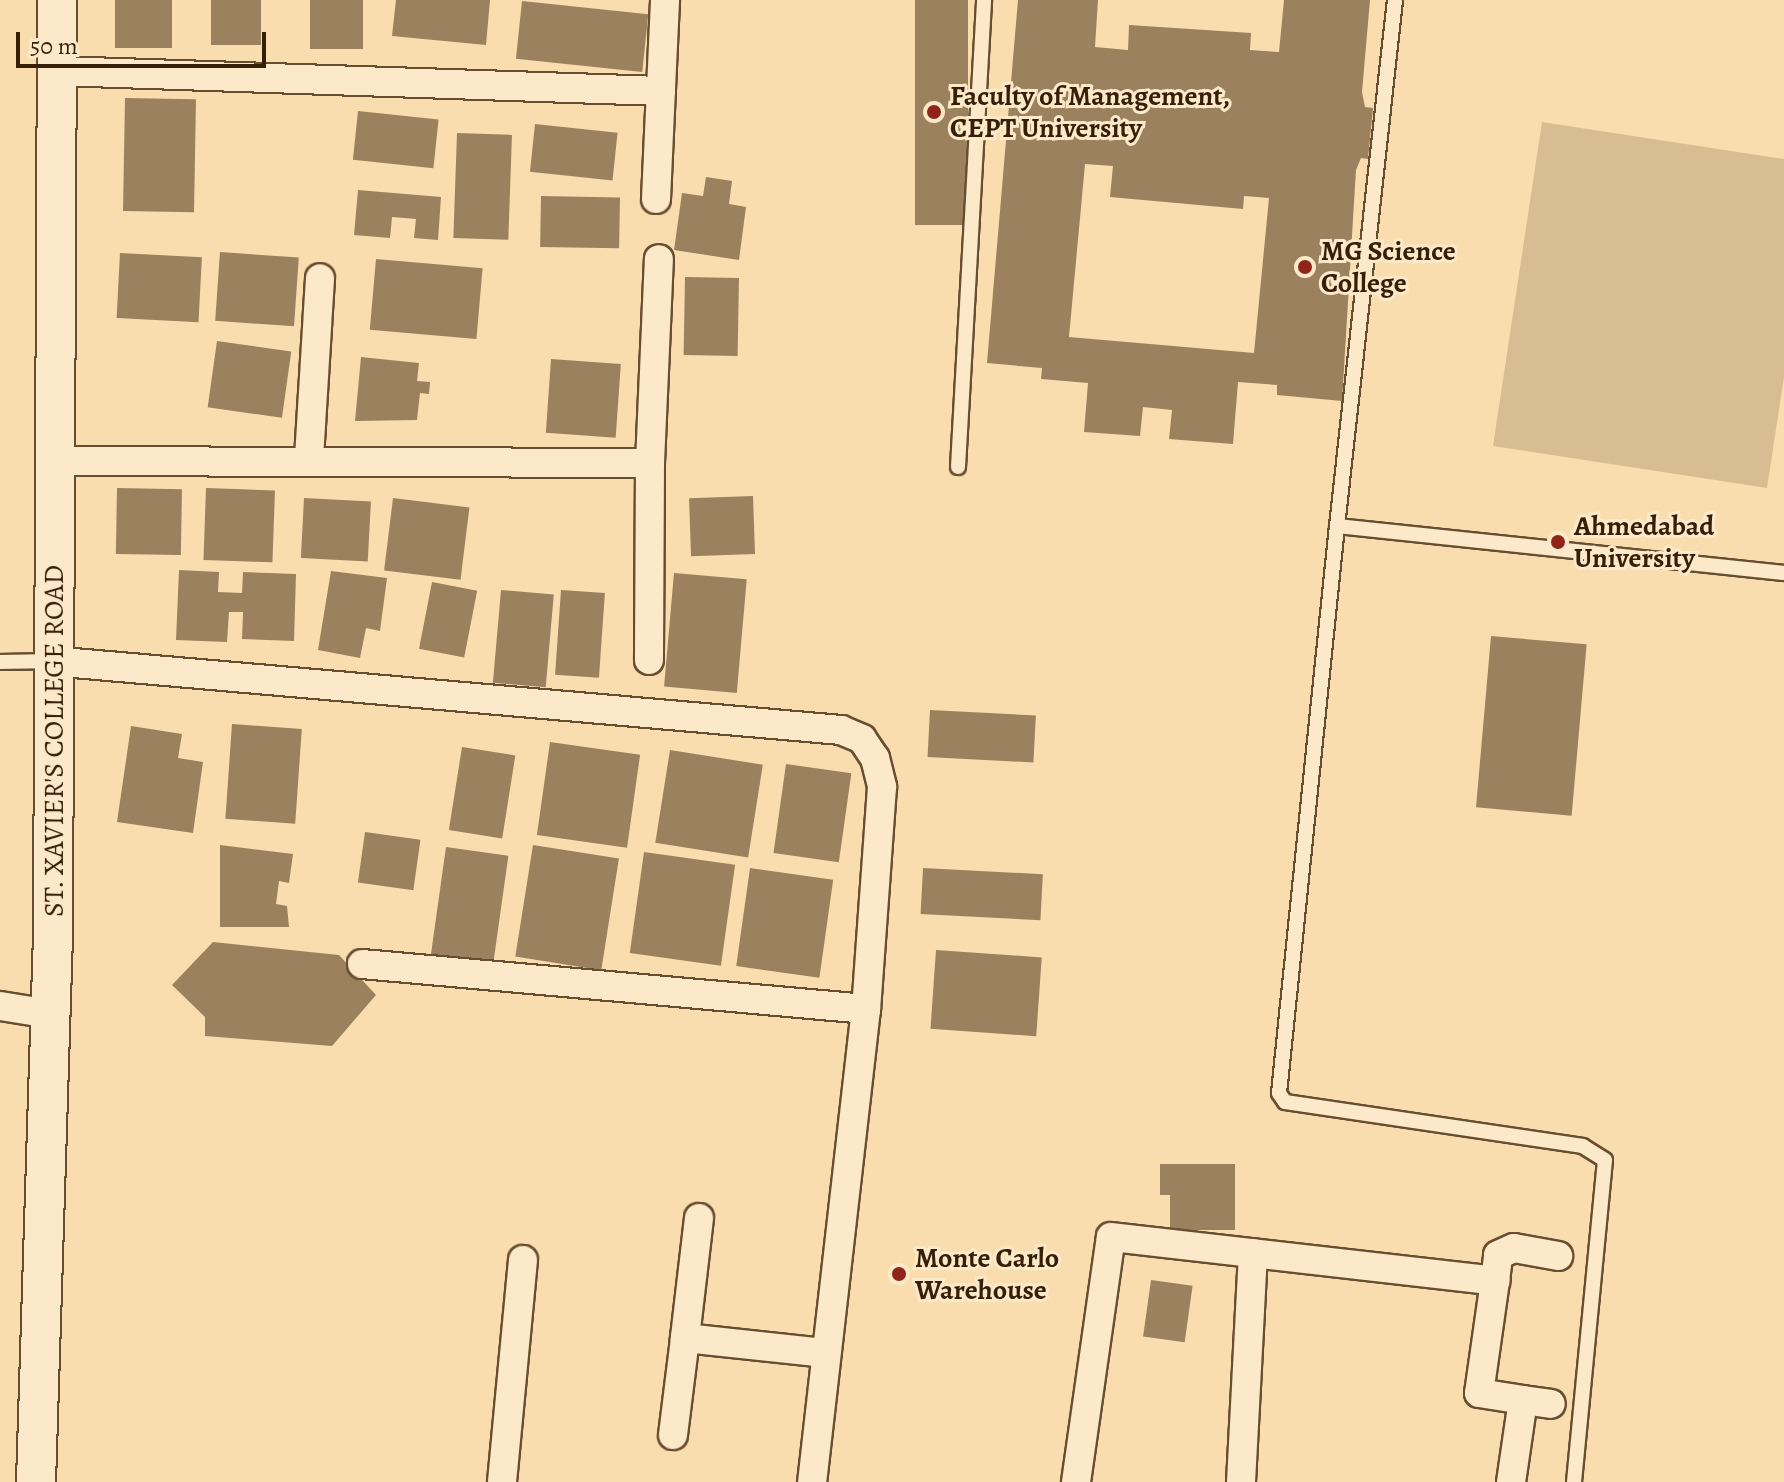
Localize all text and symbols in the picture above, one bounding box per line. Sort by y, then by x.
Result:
scale bar [20,16,270,66]
text: 50 m [30,30,78,62]
place label: Faculty of Management, CEPT University [950,79,1230,145]
marker: Faculty of Management, CEPT University [925,103,943,121]
place label: MG Science College [1321,234,1456,300]
marker: MG Science College [1296,258,1314,276]
place label: Ahmedabad University [1574,509,1714,575]
marker: Ahmedabad University [1549,533,1567,551]
street label: ST. XAVIER'S COLLEGE ROAD [37,565,71,917]
place label: Monte Carlo Warehouse [915,1241,1059,1307]
marker: Monte Carlo Warehouse [890,1265,908,1283]

